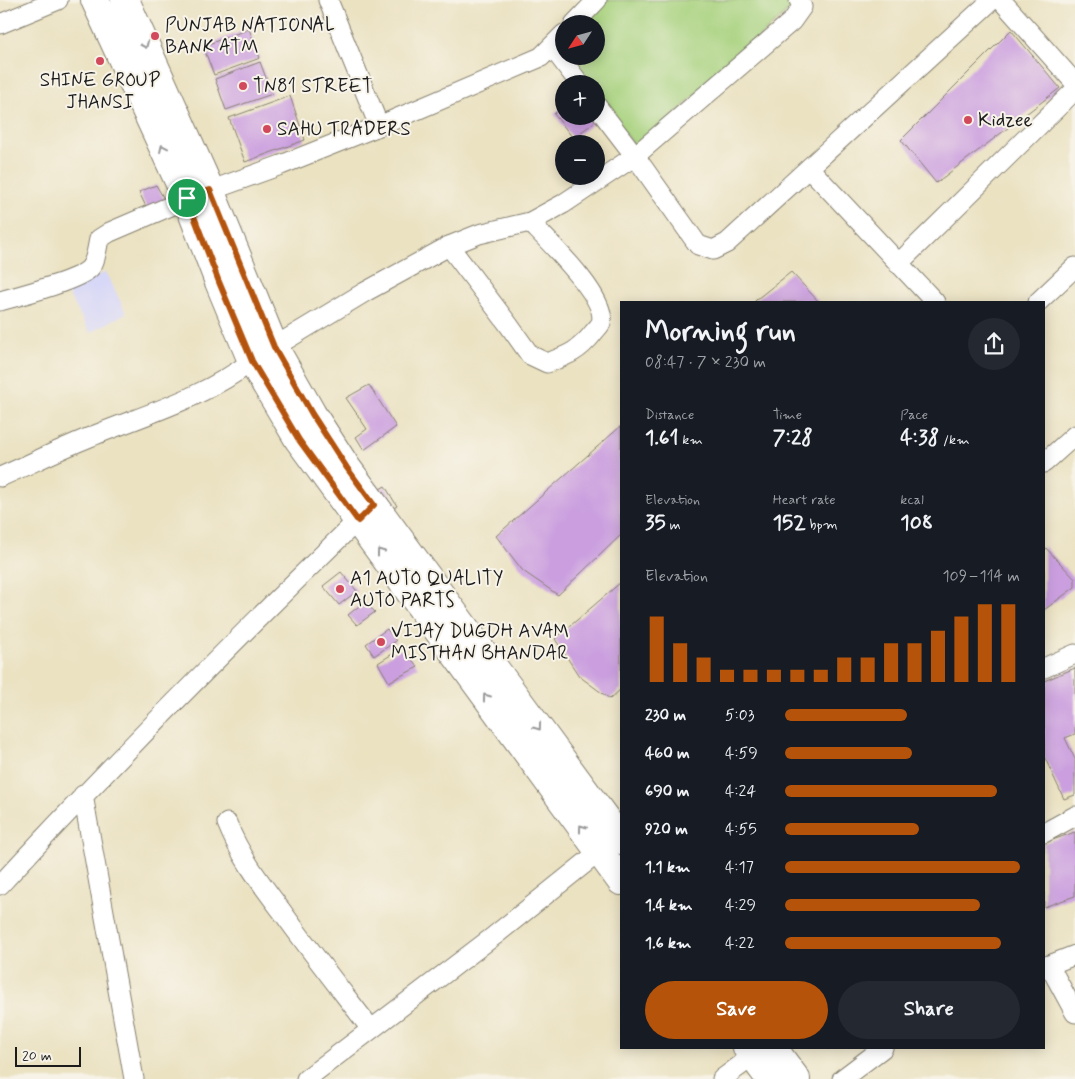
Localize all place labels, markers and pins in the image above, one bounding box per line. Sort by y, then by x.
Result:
place label: PUNJAB NATIONAL BANK ATM [165,13,335,60]
marker: PUNJAB NATIONAL BANK ATM [149,30,161,42]
marker: SHINE GROUP JHANSI [94,55,106,67]
place label: SHINE GROUP JHANSI [40,68,161,115]
place label: TN81 STREET [253,74,373,99]
marker: TN81 STREET [237,80,249,92]
place label: Kidzee [978,108,1032,133]
marker: Kidzee [962,114,974,126]
place label: SAHU TRADERS [277,117,411,142]
marker: SAHU TRADERS [261,123,273,135]
pin [166,177,208,219]
place label: A1 AUTO QUALITY AUTO PARTS [350,566,504,613]
marker: A1 AUTO QUALITY AUTO PARTS [334,583,346,595]
place label: VIJAY DUGDH AVAM MISTHAN BHANDAR [391,619,569,666]
marker: VIJAY DUGDH AVAM MISTHAN BHANDAR [375,636,387,648]

